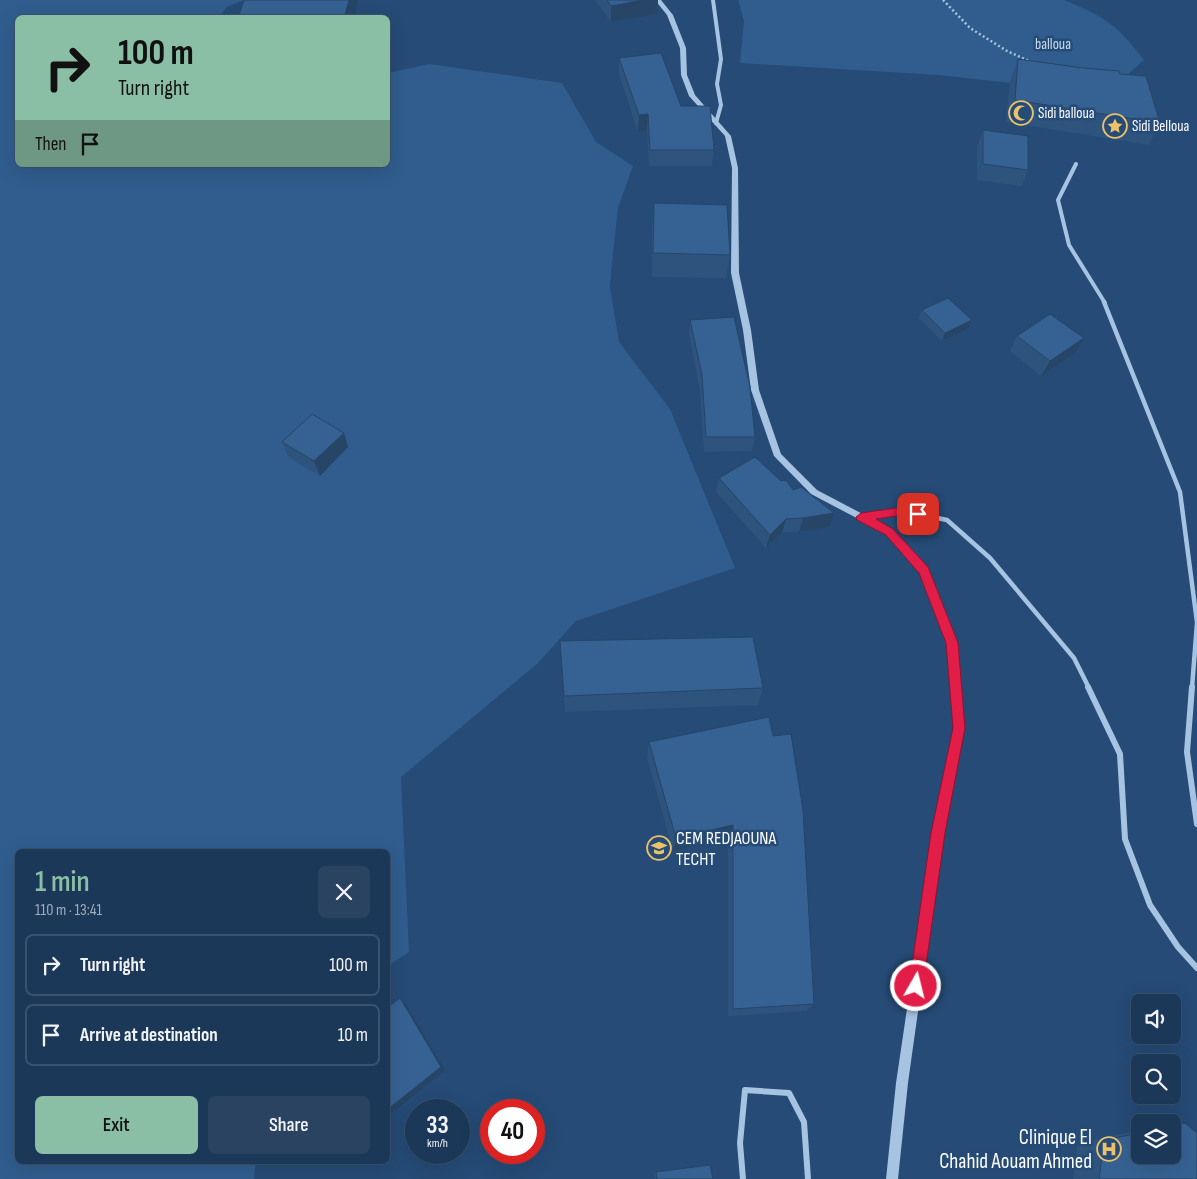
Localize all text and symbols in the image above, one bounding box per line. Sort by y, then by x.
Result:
text: 100 m [118,32,194,75]
icon: right [35,35,100,100]
park label: balloua [1035,35,1071,54]
text: Turn right [118,75,189,102]
mosque icon: Sidi balloua [1008,100,1034,126]
place label: Sidi balloua [1038,104,1095,123]
place icon: Sidi Belloua [1102,113,1128,139]
place label: Sidi Belloua [1132,117,1189,136]
icon: arrive [76,130,104,158]
text: Then [35,133,66,156]
pin [897,493,939,535]
icon: arrive [904,500,932,528]
place label: CEM REDJAOUNA TECHT [676,828,777,870]
school or university icon: CEM REDJAOUNA TECHT [646,835,672,861]
text: 1 min [35,864,90,900]
button: close [318,866,370,918]
text: 110 m · 13:41 [35,901,102,920]
icon: right [37,951,65,979]
text: Turn right [80,954,145,977]
text: 100 m [329,954,368,977]
position arrow [889,959,941,1011]
map controls [1131,994,1181,1164]
button: sound [1131,994,1181,1044]
icon: arrive [37,1021,65,1049]
text: Arrive at destination [80,1024,218,1047]
text: 10 m [338,1024,368,1047]
button: search [1131,1054,1181,1104]
button: Exit [35,1096,198,1154]
button: Share [208,1096,370,1154]
speed limit sign: 40 [480,1099,545,1164]
text: 33 [426,1110,449,1141]
button: layers [1131,1114,1181,1164]
place label: Clinique El Chahid Aouam Ahmed [939,1125,1092,1174]
text: km/h [427,1136,448,1151]
hospital icon: Clinique El Chahid Aouam Ahmed [1096,1136,1122,1162]

